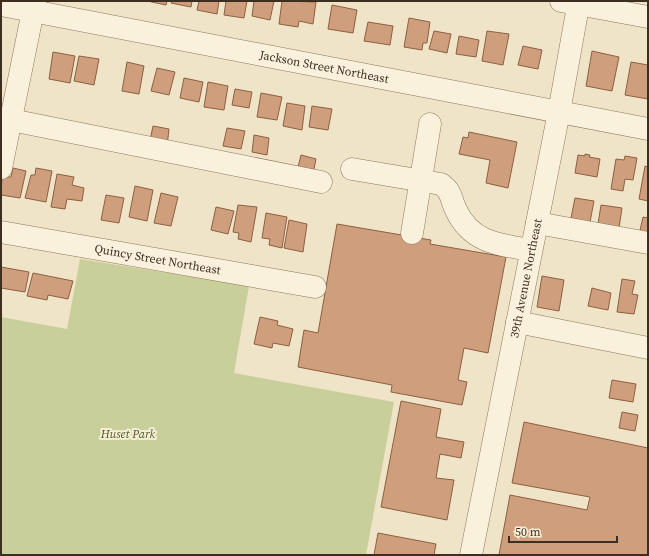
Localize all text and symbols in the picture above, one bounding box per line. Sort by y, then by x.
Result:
street label: Jackson Street Northeast [257,47,390,87]
street label: 39th Avenue Northeast [506,217,546,339]
street label: Quincy Street Northeast [93,241,222,278]
park label: Huset Park [100,426,156,442]
scale bar [509,518,617,544]
text: 50 m [515,524,541,540]

